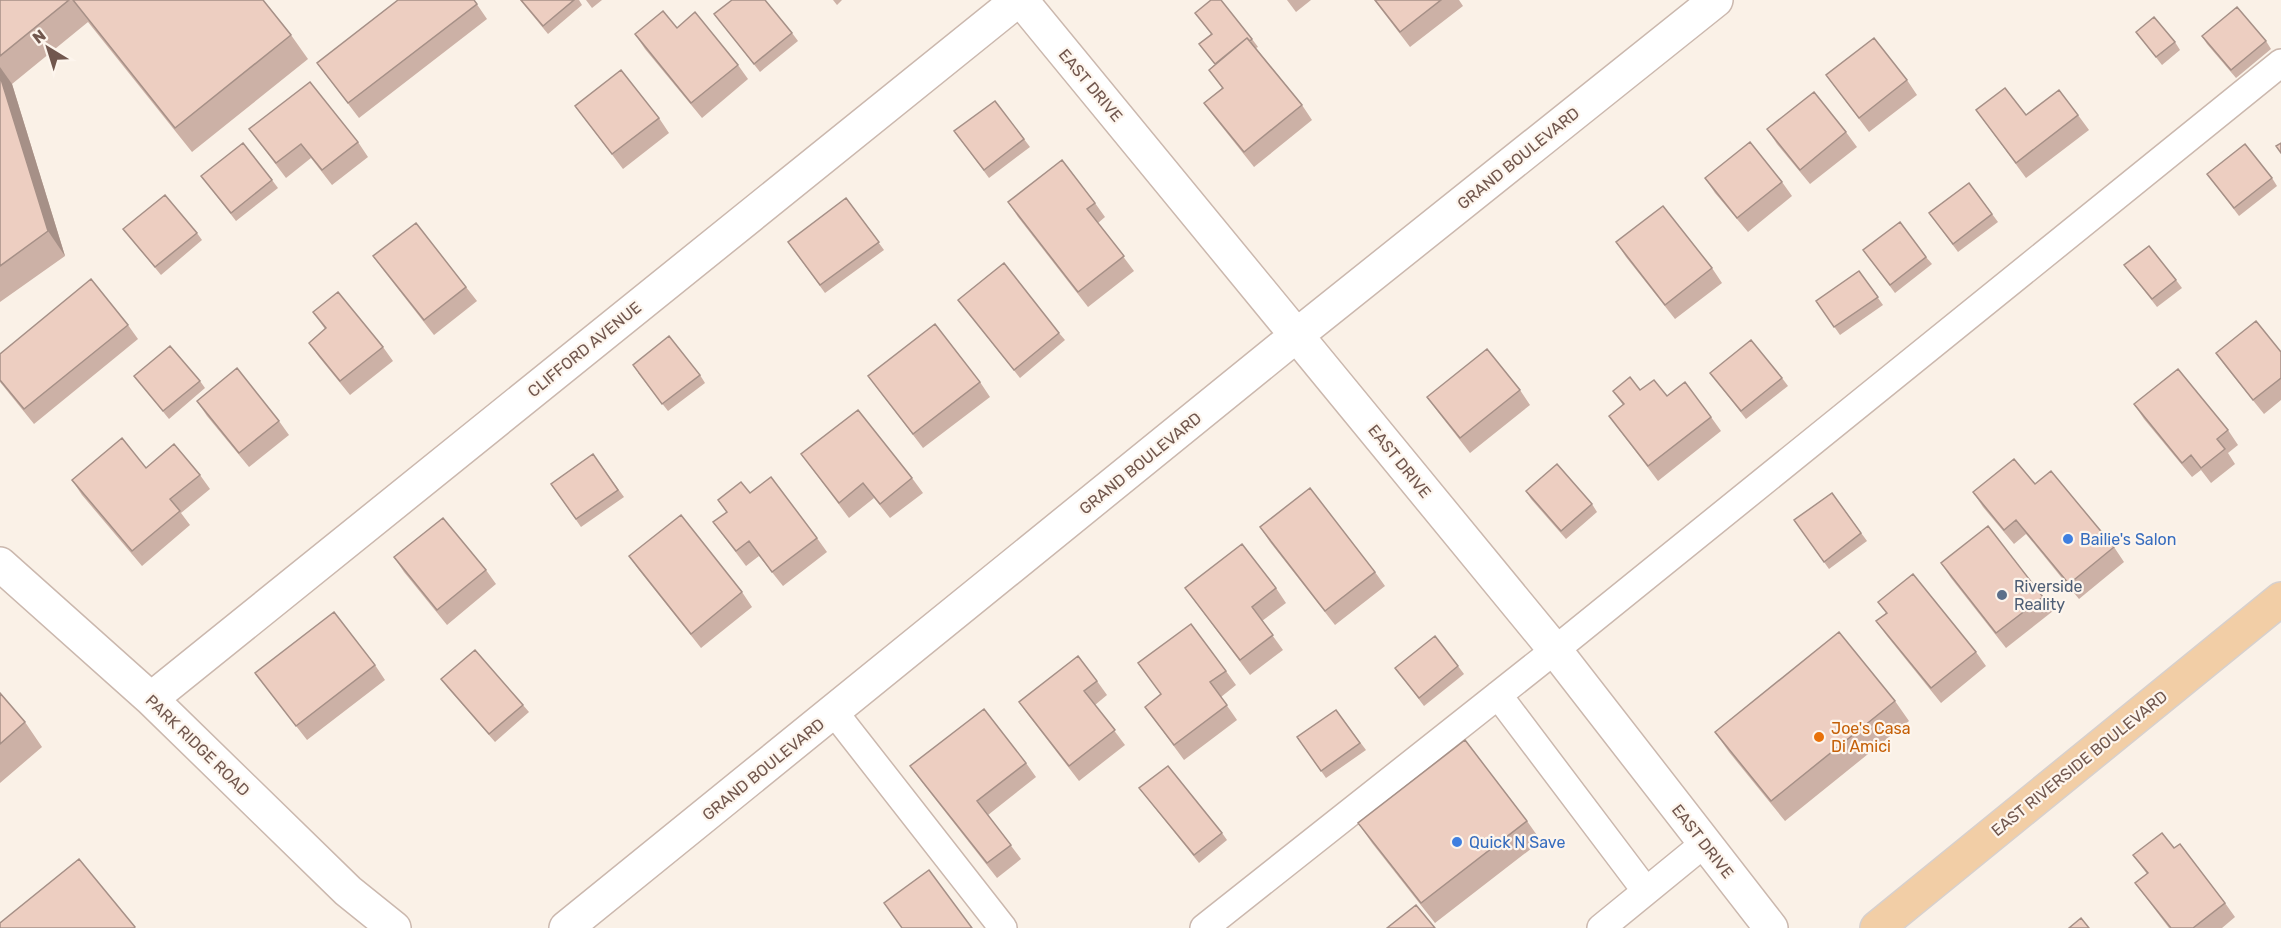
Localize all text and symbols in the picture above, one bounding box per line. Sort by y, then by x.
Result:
north arrow [18,18,78,78]
text: N [29,26,49,48]
street label: EAST DRIVE [1055,45,1126,125]
street label: GRAND BOULEVARD [1454,103,1583,213]
street label: CLIFFORD AVENUE [524,298,645,401]
street label: GRAND BOULEVARD [1076,408,1205,518]
street label: EAST DRIVE [1364,421,1435,502]
place label: Bailie's Salon [2080,530,2176,549]
marker: Bailie's Salon [2061,532,2075,546]
place label: Riverside Reality [2014,577,2083,614]
marker: Riverside Reality [1995,588,2009,602]
street label: EAST RIVERSIDE BOULEVARD [1988,687,2171,840]
street label: PARK RIDGE ROAD [142,691,254,800]
street label: GRAND BOULEVARD [699,714,828,824]
place label: Joe's Casa Di Amici [1831,719,1911,756]
marker: Joe's Casa Di Amici [1812,730,1826,744]
street label: EAST DRIVE [1668,800,1737,882]
place label: Quick N Save [1469,833,1565,852]
marker: Quick N Save [1450,835,1464,849]

